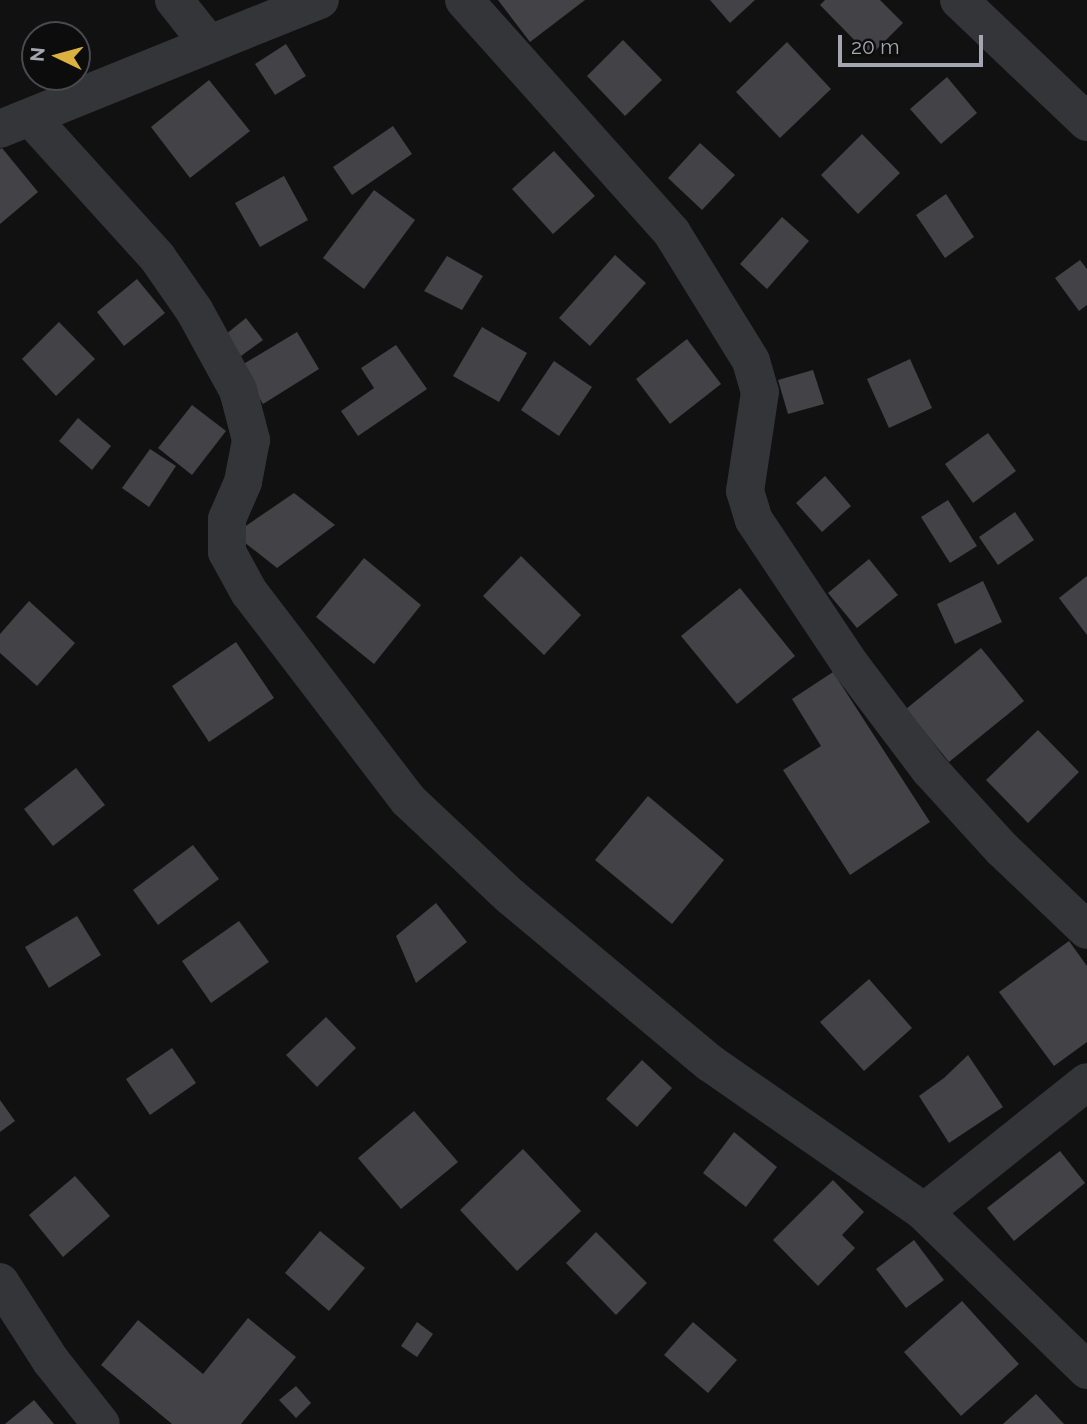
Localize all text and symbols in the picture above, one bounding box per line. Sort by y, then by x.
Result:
north arrow [21,21,91,91]
scale bar [842,21,987,65]
text: 20 m [851,34,899,59]
text: N [25,46,49,63]

